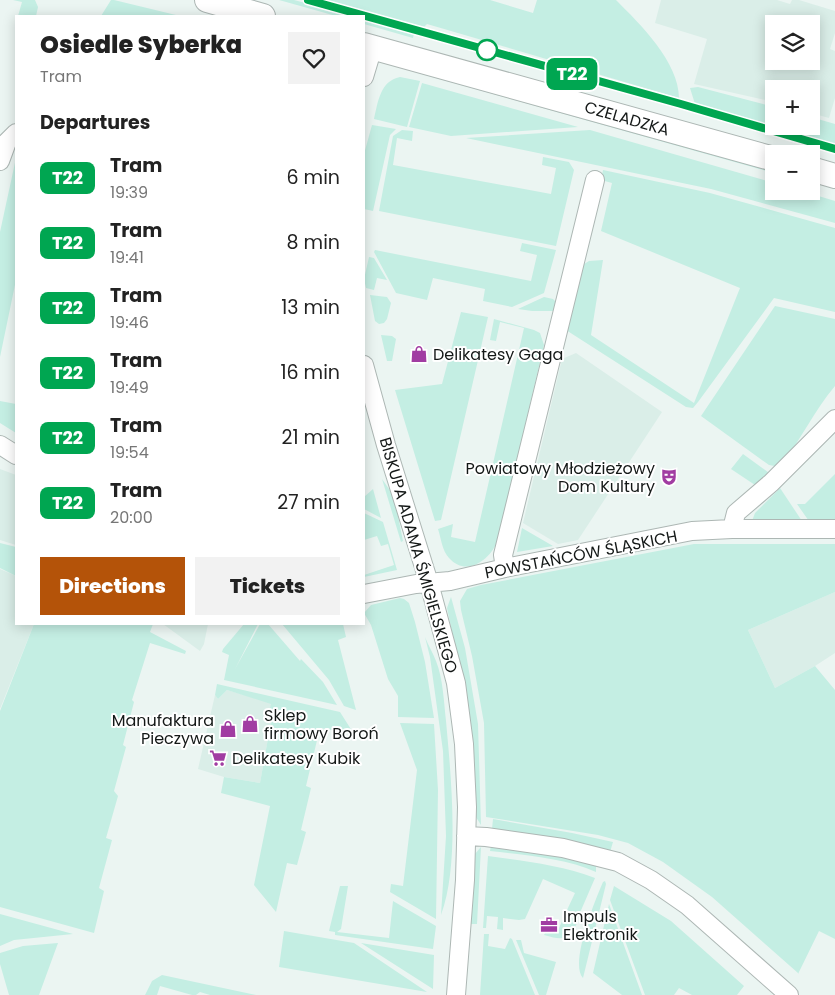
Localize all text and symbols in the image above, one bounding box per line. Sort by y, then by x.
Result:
map controls [765,15,820,200]
button: layers [765,15,820,70]
text: Osiedle Syberka [40,28,242,61]
button: heart [288,32,340,84]
unlabelled marker [476,39,498,61]
line badge: T22 [543,58,601,90]
text: T22 [556,61,588,86]
text: Tram [40,65,82,88]
button: + [765,80,820,135]
street label: CZELADZKA [582,95,672,142]
text: Departures [40,109,150,136]
button: − [765,145,820,200]
text: Tram [110,152,162,179]
text: 6 min [286,164,340,191]
text: T22 [52,165,83,190]
text: 19:39 [110,181,148,204]
text: Tram [110,217,162,244]
text: 8 min [287,229,340,256]
text: T22 [52,230,83,255]
text: 19:41 [110,246,144,269]
text: Tram [110,282,162,309]
text: 13 min [281,294,340,321]
text: T22 [52,295,83,320]
text: 19:46 [110,311,149,334]
place label: Delikatesy Gaga [433,343,563,366]
shop icon: Delikatesy Gaga [409,344,429,364]
text: Tram [110,347,162,374]
text: 16 min [280,359,340,386]
text: T22 [52,360,83,385]
text: 19:49 [110,376,149,399]
text: Tram [110,412,162,439]
text: 21 min [282,424,340,451]
text: T22 [52,425,83,450]
street label: BISKUPA ADAMA ŚMIGIELSKIEGO [374,435,463,676]
text: 19:54 [110,441,149,464]
place label: Powiatowy Młodzieżowy Dom Kultury [466,457,655,498]
theatre icon: Powiatowy Młodzieżowy Dom Kultury [659,467,679,487]
text: Tram [110,477,162,504]
text: 27 min [277,489,340,516]
text: T22 [52,490,83,515]
text: 20:00 [110,506,153,529]
street label: POWSTAŃCÓW ŚLĄSKICH [483,525,679,584]
button: Directions [40,557,185,615]
button: Tickets [195,557,340,615]
place label: Sklep firmowy Boroń [264,704,379,745]
place label: Manufaktura Pieczywa [112,709,214,750]
shop icon: Sklep firmowy Boroń [240,714,260,734]
shop icon: Manufaktura Pieczywa [218,719,238,739]
place label: Delikatesy Kubik [232,747,361,770]
supermarket icon: Delikatesy Kubik [208,748,228,768]
place label: Impuls Elektronik [563,905,639,946]
office icon: Impuls Elektronik [539,915,559,935]

